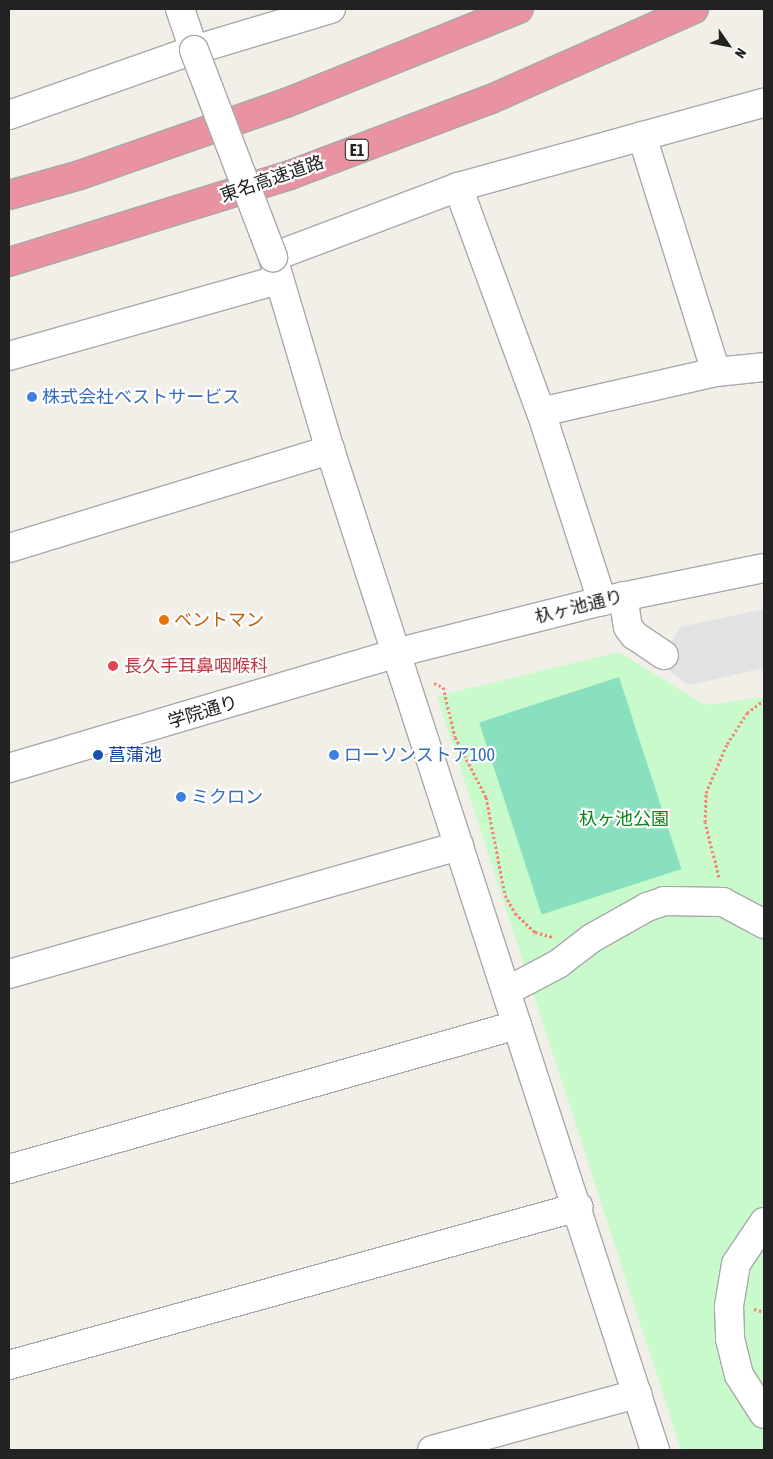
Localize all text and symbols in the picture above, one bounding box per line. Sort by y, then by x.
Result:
north arrow [703,20,753,70]
text: N [732,45,750,61]
road number: E1 [344,136,370,164]
street label: 東名高速道路 [217,151,327,207]
place label: 株式会社ベストサービス [42,386,240,408]
marker: 株式会社ベストサービス [26,391,38,403]
street label: 杁ヶ池通り [533,586,625,628]
place label: ベントマン [174,609,264,631]
marker: ベントマン [158,614,170,626]
place label: 長久手耳鼻咽喉科 [124,655,268,677]
marker: 長久手耳鼻咽喉科 [106,659,120,673]
street label: 学院通り [165,691,241,733]
place label: 菖蒲池 [108,744,162,766]
place label: ローソンストア100 [344,744,495,766]
marker: 菖蒲池 [92,749,104,761]
marker: ローソンストア100 [328,749,340,761]
place label: ミクロン [191,786,263,808]
marker: ミクロン [175,791,187,803]
park label: 杁ヶ池公園 [579,808,669,830]

